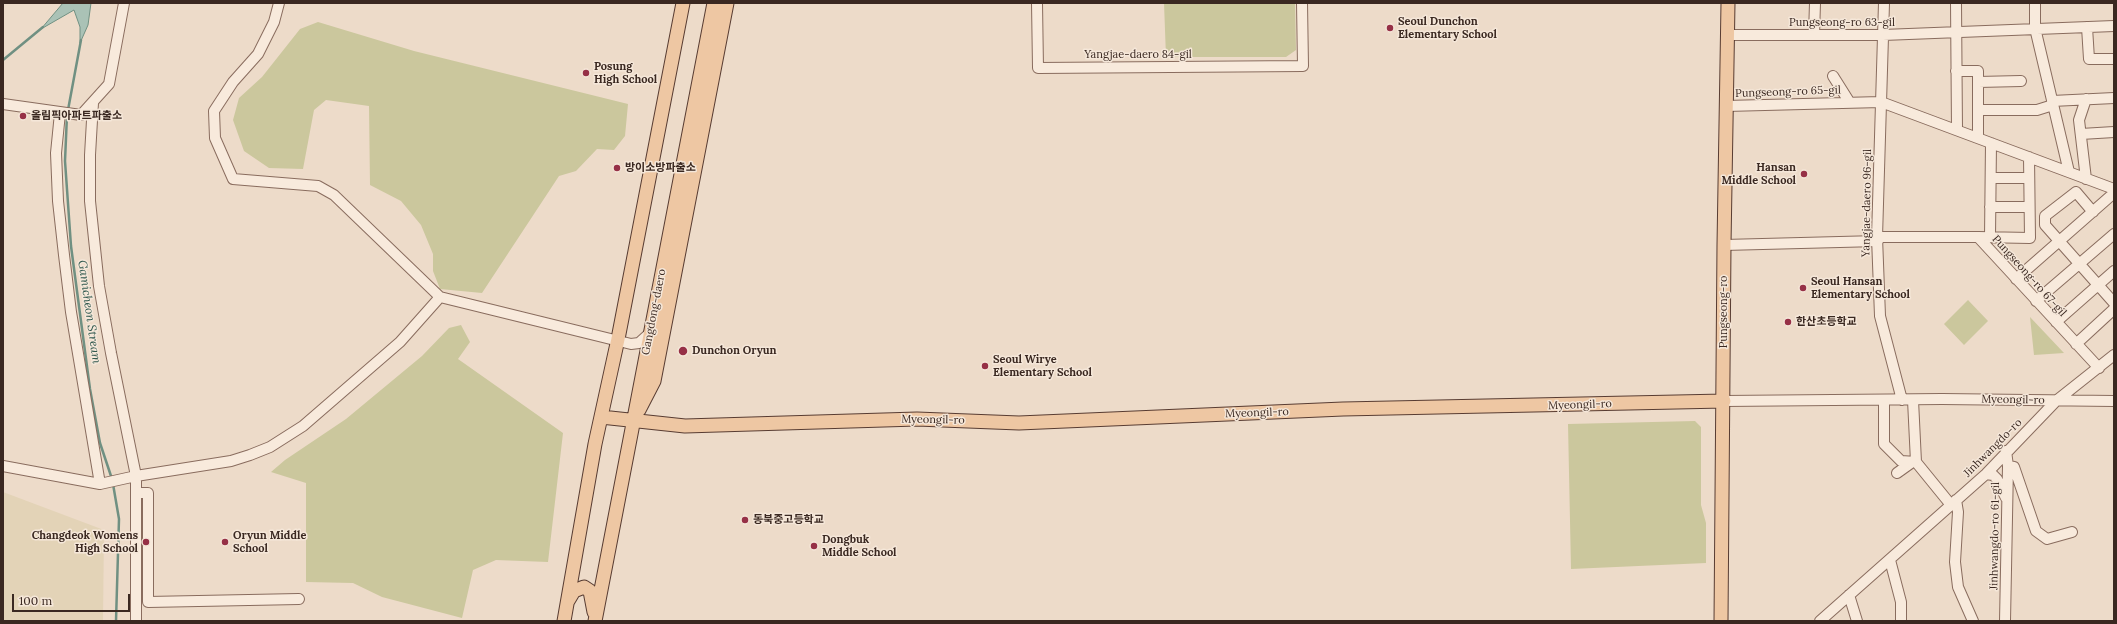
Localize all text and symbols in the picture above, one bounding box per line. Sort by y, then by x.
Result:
place label: Seoul Dunchon Elementary School [1398,15,1497,41]
street label: Pungseong-ro 63-gil [1789,16,1895,30]
marker: Seoul Dunchon Elementary School [1385,23,1395,33]
street label: Yangjae-daero 84-gil [1084,48,1192,62]
place label: Posung High School [594,60,657,86]
marker: Posung High School [581,68,591,78]
street label: Pungseong-ro 65-gil [1735,84,1841,100]
place label: 올림픽아파트파출소 [31,109,122,123]
marker: 올림픽아파트파출소 [18,111,28,121]
street label: Yangjae-daero 96-gil [1859,149,1875,257]
place label: 방이소방파출소 [625,161,696,175]
place label: Hansan Middle School [1722,161,1796,187]
marker: 방이소방파출소 [612,163,622,173]
marker: Hansan Middle School [1799,169,1809,179]
street label: Pungseong-ro 67-gil [1989,233,2069,319]
water label: Gamicheon Stream [75,259,103,365]
street label: Gangdong-daero [639,268,669,356]
place label: Seoul Hansan Elementary School [1811,275,1910,301]
street label: Pungseong-ro [1717,276,1731,348]
marker: Seoul Hansan Elementary School [1798,283,1808,293]
place label: 한산초등학교 [1796,315,1857,329]
marker: 한산초등학교 [1783,317,1793,327]
place label: Dunchon Oryun [692,344,777,358]
marker: Dunchon Oryun [677,345,689,357]
place label: Seoul Wirye Elementary School [993,353,1092,379]
marker: Seoul Wirye Elementary School [980,361,990,371]
street label: Myeongil-ro [1981,393,2045,407]
street label: Myeongil-ro [1548,397,1612,413]
street label: Myeongil-ro [1225,405,1289,421]
street label: Myeongil-ro [901,413,965,427]
street label: Jinhwangdo-ro [1961,416,2025,480]
street label: Jinhwangdo-ro 61-gil [1987,482,2003,590]
place label: 동북중고등학교 [753,513,824,527]
marker: 동북중고등학교 [740,515,750,525]
place label: Changdeok Womens High School [32,529,138,555]
place label: Oryun Middle School [233,529,306,555]
place label: Dongbuk Middle School [822,533,896,559]
marker: Changdeok Womens High School [141,537,151,547]
marker: Oryun Middle School [220,537,230,547]
marker: Dongbuk Middle School [809,541,819,551]
scale bar [14,586,132,612]
text: 100 m [19,593,52,608]

